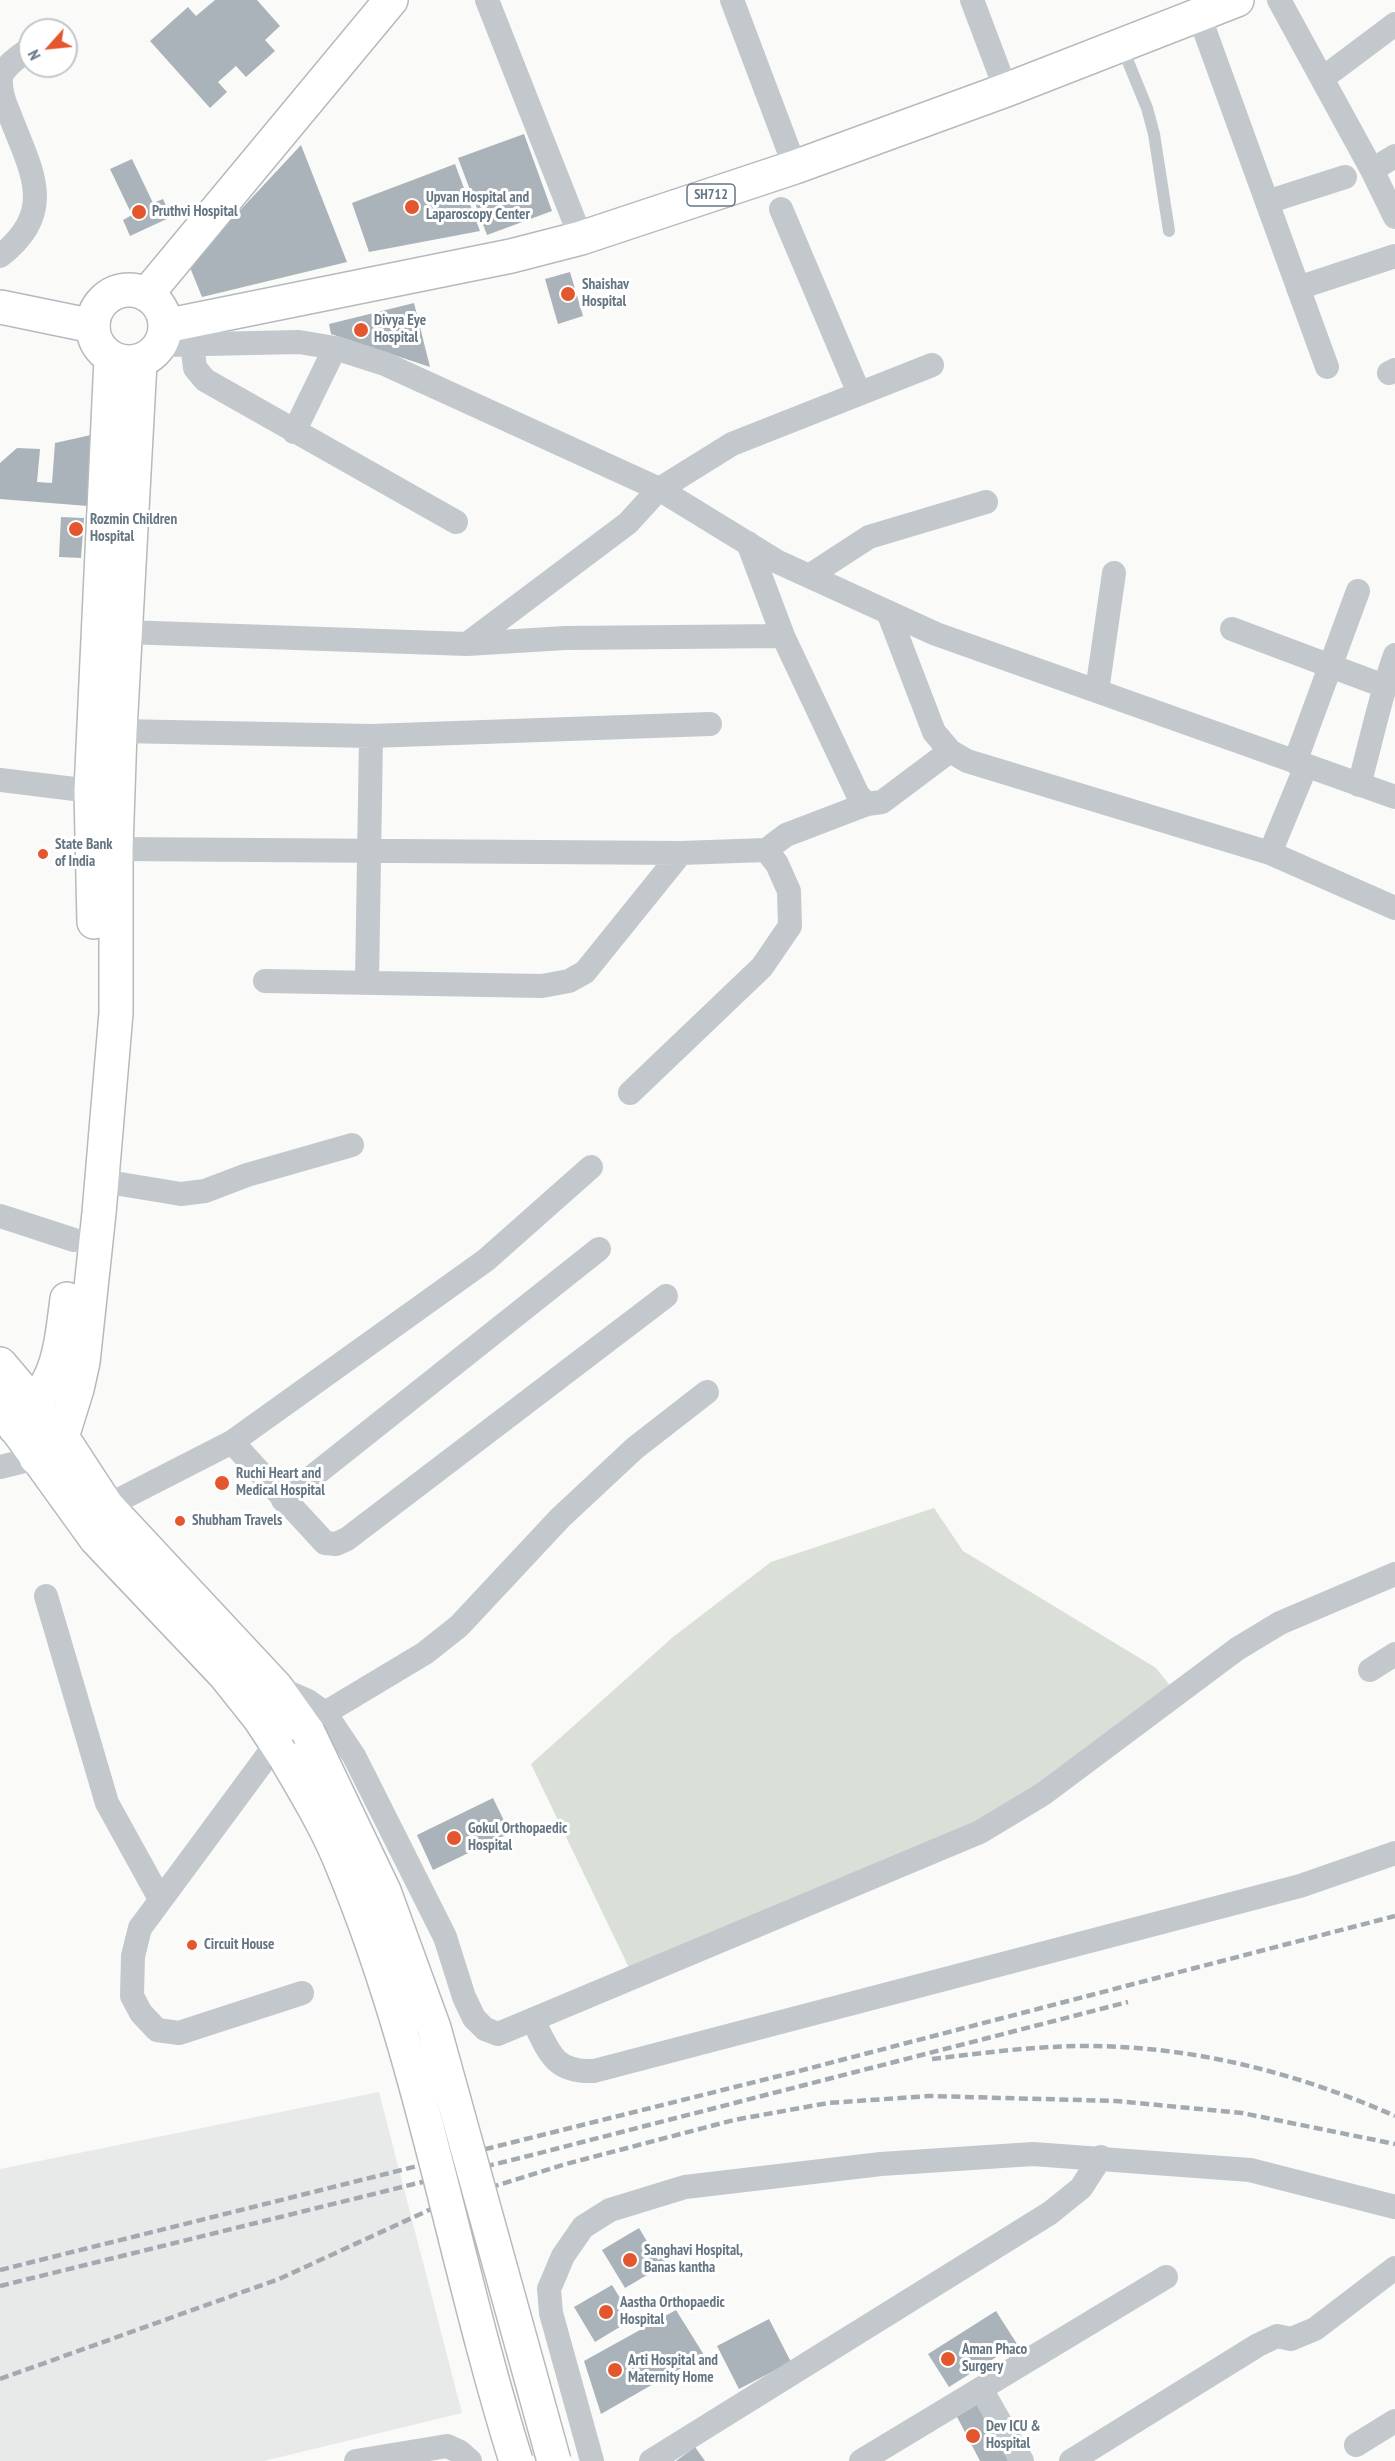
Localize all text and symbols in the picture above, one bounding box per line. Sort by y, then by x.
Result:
north arrow [18,18,78,78]
text: N [23,47,45,64]
road number: SH712 [687,184,735,206]
place label: Upvan Hospital and Laparoscopy Center [426,189,530,224]
marker: Upvan Hospital and Laparoscopy Center [403,198,421,216]
marker: Pruthvi Hospital [130,203,148,221]
place label: Pruthvi Hospital [152,203,238,221]
place label: Shaishav Hospital [582,276,629,311]
marker: Shaishav Hospital [559,285,577,303]
place label: Divya Eye Hospital [374,312,426,347]
marker: Divya Eye Hospital [352,321,370,339]
place label: Rozmin Children Hospital [90,511,177,546]
marker: Rozmin Children Hospital [67,520,85,538]
place label: State Bank of India [55,836,112,871]
marker: State Bank of India [36,847,50,861]
place label: Ruchi Heart and Medical Hospital [236,1465,325,1500]
marker: Ruchi Heart and Medical Hospital [213,1474,231,1492]
place label: Shubham Travels [192,1512,282,1530]
marker: Shubham Travels [173,1514,187,1528]
place label: Gokul Orthopaedic Hospital [468,1820,567,1855]
marker: Gokul Orthopaedic Hospital [445,1829,463,1847]
place label: Circuit House [204,1936,274,1954]
marker: Circuit House [185,1938,199,1952]
place label: Sanghavi Hospital, Banas kantha [644,2242,743,2277]
marker: Sanghavi Hospital, Banas kantha [621,2251,639,2269]
place label: Aastha Orthopaedic Hospital [620,2294,725,2329]
marker: Aastha Orthopaedic Hospital [597,2303,615,2321]
place label: Aman Phaco Surgery [962,2341,1027,2376]
marker: Aman Phaco Surgery [939,2350,957,2368]
place label: Arti Hospital and Maternity Home [628,2352,718,2387]
marker: Arti Hospital and Maternity Home [606,2361,624,2379]
place label: Dev ICU & Hospital [986,2418,1041,2453]
marker: Dev ICU & Hospital [964,2427,982,2445]

